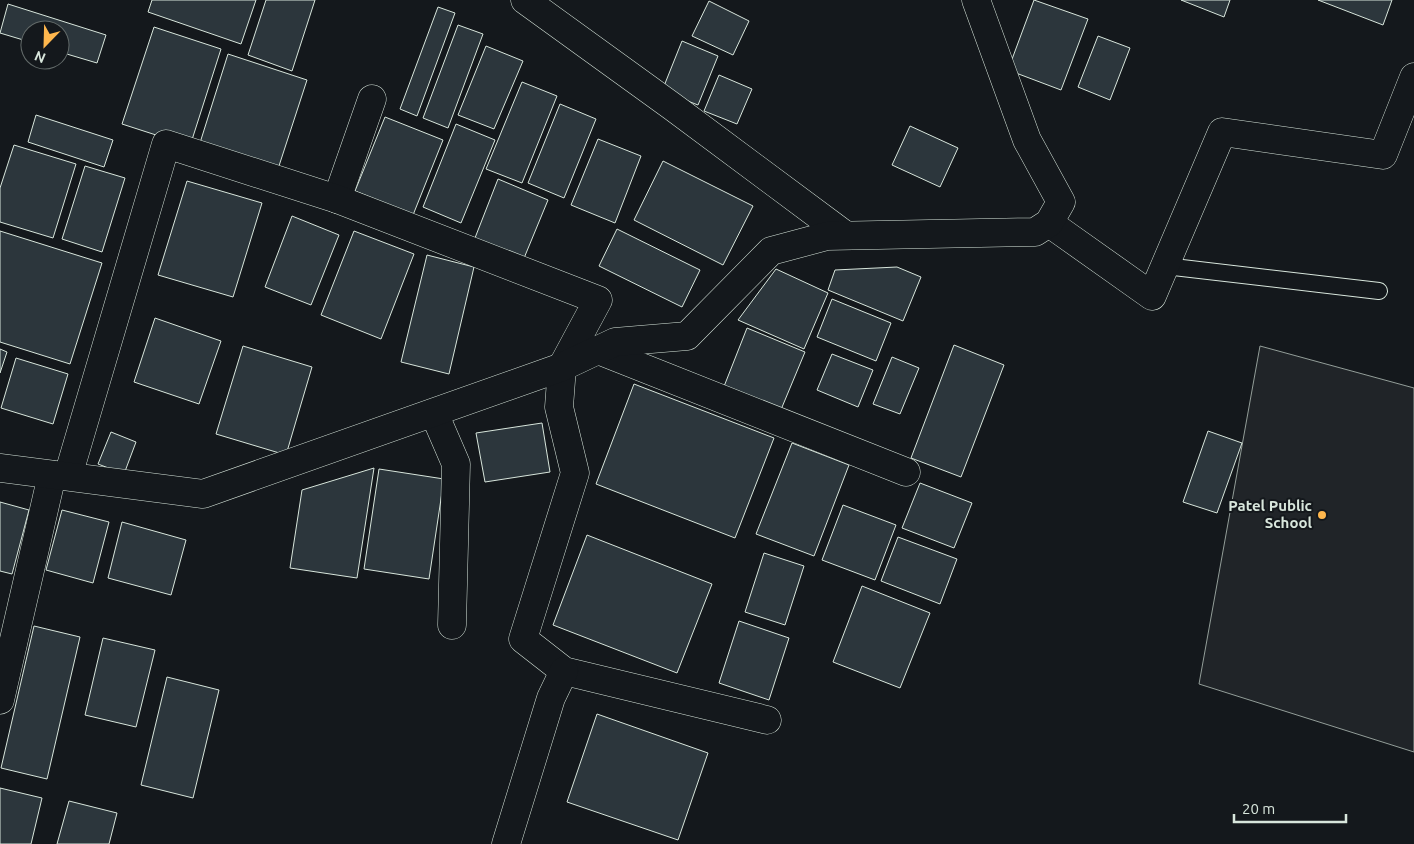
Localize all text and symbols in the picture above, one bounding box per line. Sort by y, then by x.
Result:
north arrow [20,20,70,70]
text: N [32,48,48,66]
place label: Patel Public School [1228,497,1312,531]
marker: Patel Public School [1316,509,1328,521]
scale bar [1234,792,1346,824]
text: 20 m [1242,800,1275,817]

